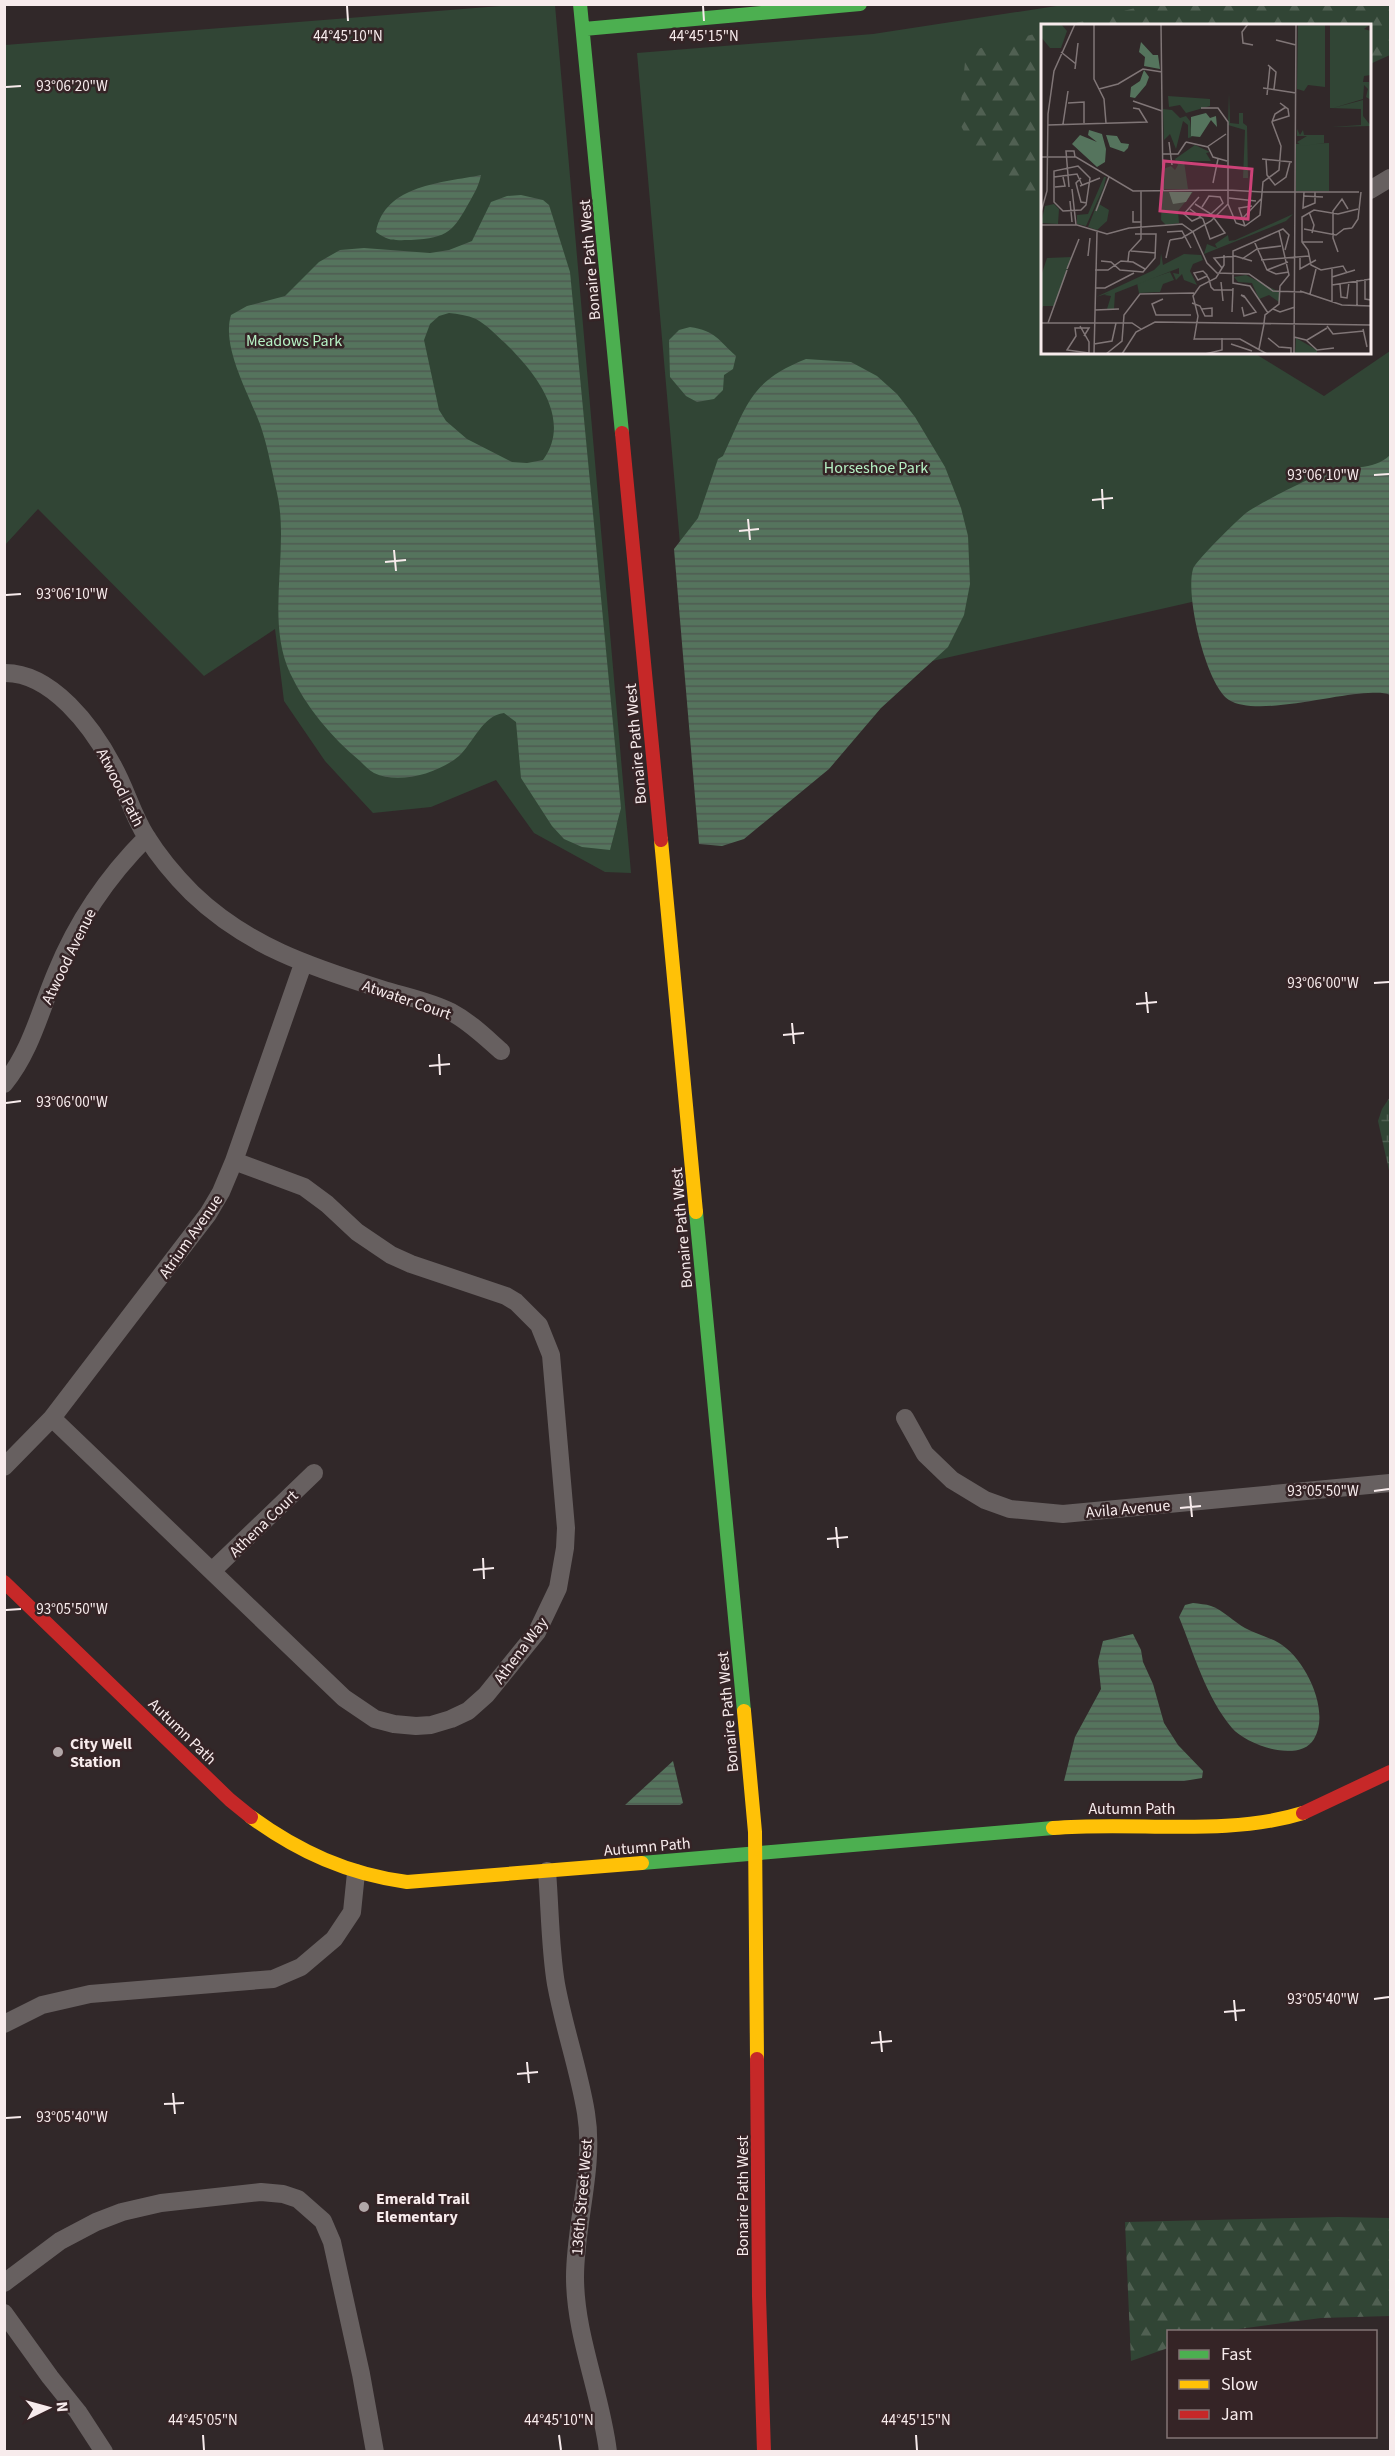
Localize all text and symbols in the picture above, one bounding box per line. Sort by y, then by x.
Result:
inset map [1041,24,1371,354]
text: 44°45'10"N [313,26,383,47]
text: 44°45'15"N [669,26,739,47]
text: 93°06'20"W [36,76,108,97]
street label: Bonaire Path West [574,198,606,321]
park label: Meadows Park [246,330,342,352]
park label: Horseshoe Park [824,457,928,479]
text: 93°06'10"W [1287,465,1359,486]
text: 93°06'10"W [36,584,108,605]
street label: Bonaire Path West [620,682,652,805]
street label: Atwood Path [91,745,149,830]
street label: Atwood Avenue [36,905,102,1008]
text: 93°06'00"W [1287,973,1359,994]
street label: Atwater Court [359,975,455,1026]
text: 93°06'00"W [36,1092,108,1113]
street label: Bonaire Path West [666,1166,698,1289]
street label: Atrium Avenue [154,1190,228,1283]
text: 93°05'50"W [1287,1481,1359,1502]
street label: Athena Court [224,1485,303,1562]
street label: Avila Avenue [1085,1494,1171,1524]
text: 93°05'50"W [36,1599,108,1620]
street label: Athena Way [488,1612,553,1689]
street label: Bonaire Path West [712,1650,744,1773]
street label: Autumn Path [143,1694,221,1770]
place label: City Well Station [70,1733,132,1773]
marker: City Well Station [51,1745,65,1759]
street label: Autumn Path [1089,1798,1175,1820]
street label: Autumn Path [603,1832,691,1862]
text: 93°05'40"W [1287,1989,1359,2010]
text: 93°05'40"W [36,2107,108,2128]
street label: Bonaire Path West [732,2135,754,2257]
street label: 136th Street West [566,2137,598,2256]
place label: Emerald Trail Elementary [376,2188,470,2228]
marker: Emerald Trail Elementary [357,2200,371,2214]
legend [1167,2330,1377,2438]
text: Fast [1221,2342,1252,2367]
text: Slow [1221,2372,1258,2397]
north arrow [18,2378,78,2438]
text: N [51,2401,73,2413]
text: Jam [1221,2402,1254,2427]
text: 44°45'05"N [168,2410,238,2431]
text: 44°45'10"N [524,2410,594,2431]
text: 44°45'15"N [881,2410,951,2431]

